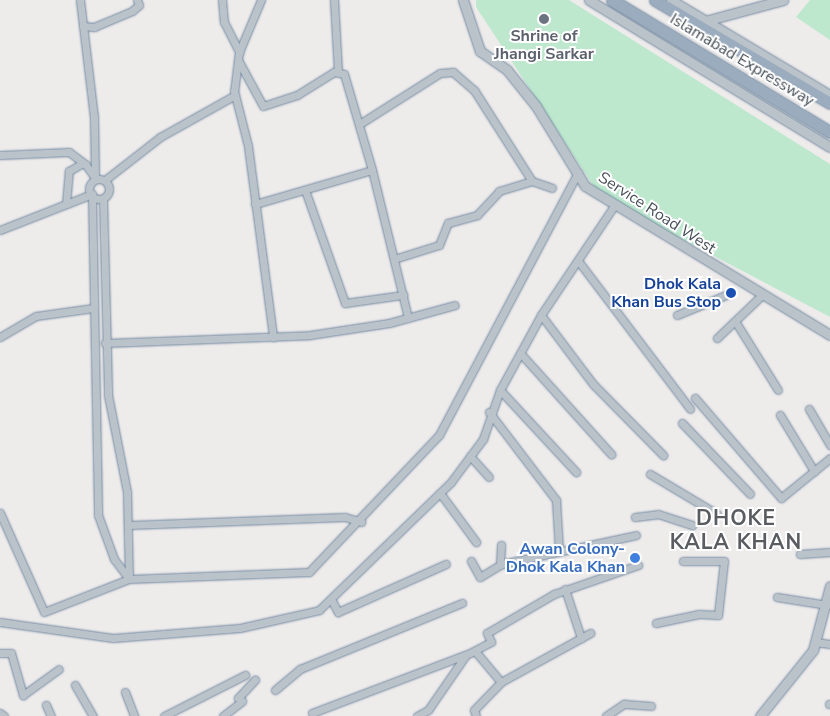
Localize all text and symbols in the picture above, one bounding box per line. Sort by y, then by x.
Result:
street label: Islamabad Expressway [666,9,818,111]
marker: Shrine of Jhangi Sarkar [538,13,550,25]
place label: Shrine of Jhangi Sarkar [494,26,594,64]
street label: Service Road West [595,168,719,258]
place label: Dhok Kala Khan Bus Stop [611,274,721,312]
marker: Dhok Kala Khan Bus Stop [725,287,737,299]
district label: DHOKE KALA KHAN [669,505,803,555]
place label: Awan Colony- Dhok Kala Khan [506,539,625,577]
marker: Awan Colony- Dhok Kala Khan [629,552,641,564]

